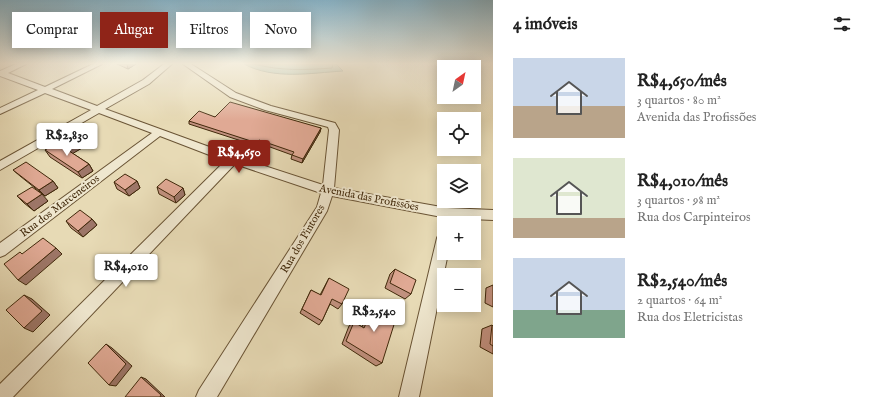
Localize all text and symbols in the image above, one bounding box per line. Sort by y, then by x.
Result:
chip: Comprar [12,12,92,48]
chip: Alugar [100,12,168,48]
chip: Filtros [176,12,242,48]
chip: Novo [250,12,311,48]
icon: filters [831,13,853,35]
text: 4 imóveis [513,14,577,35]
north arrow [437,60,481,104]
map controls [437,60,481,312]
text: R$4,650/mês [637,71,727,92]
icon: home [545,74,593,122]
text: 3 quartos · 80 m² [637,92,721,109]
text: Avenida das Profissões [637,109,756,126]
button: locate [437,112,481,156]
pin: R$2,830 [30,123,104,157]
text: R$2,830 [46,127,88,144]
pin: R$4,650 [202,140,276,174]
text: R$4,650 [217,144,261,161]
button: layers [437,164,481,208]
street label: Rua dos Marceneiros [18,171,103,240]
text: R$4,010/mês [637,171,728,192]
icon: home [545,174,593,222]
street label: Avenida das Profissões [317,181,420,215]
text: 3 quartos · 98 m² [637,192,720,209]
street label: Rua dos Pintores [278,202,328,276]
text: Rua dos Carpinteiros [637,209,751,226]
button: + [437,216,481,260]
pin: R$4,010 [89,254,163,288]
text: R$4,010 [104,258,148,275]
button: − [437,268,481,312]
text: R$2,540/mês [637,271,727,292]
icon: home [545,274,593,322]
text: 2 quartos · 64 m² [637,292,722,309]
pin: R$2,540 [337,299,411,333]
text: R$2,540 [352,303,396,320]
text: Rua dos Eletricistas [637,309,743,326]

